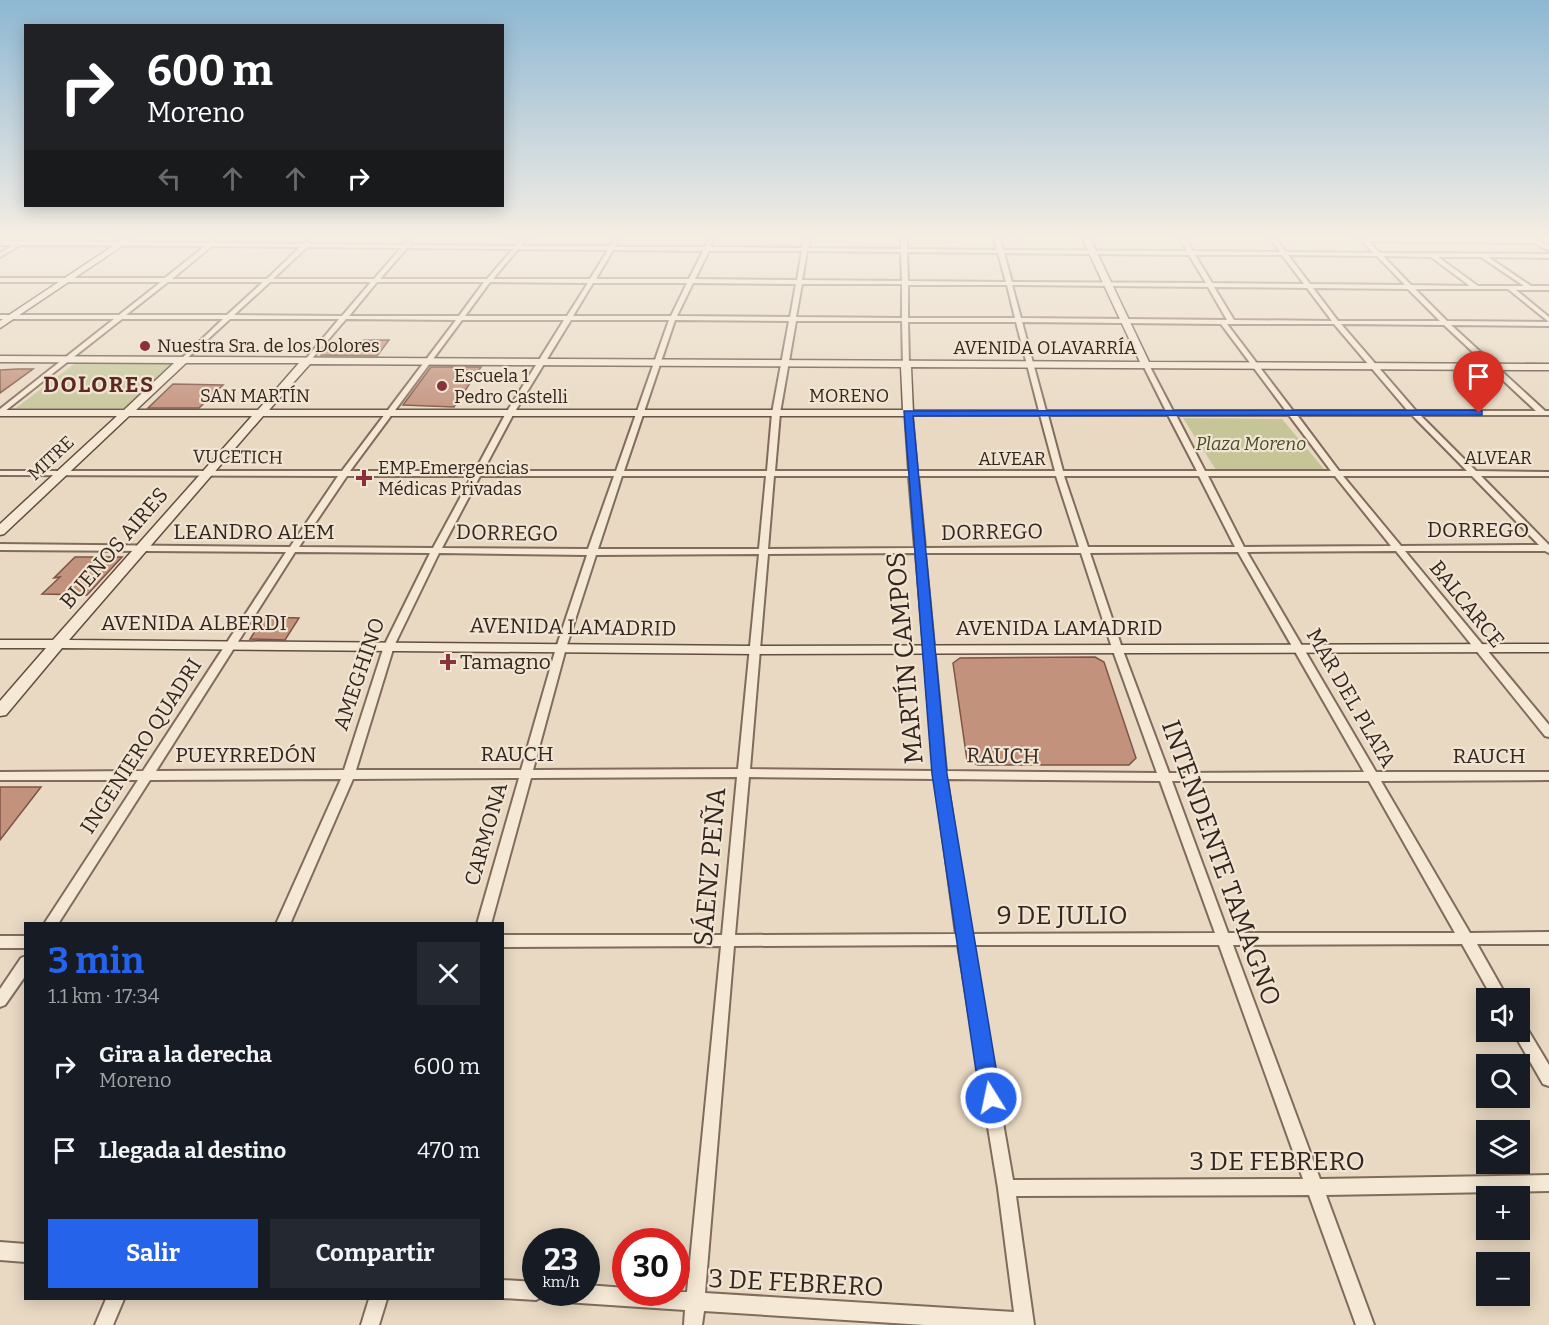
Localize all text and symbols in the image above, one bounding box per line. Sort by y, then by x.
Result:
text: 600 m [147,46,273,96]
icon: right [48,48,126,126]
text: Moreno [147,97,245,129]
icon: left [153,162,186,195]
icon: ahead [216,162,249,195]
icon: ahead [279,162,312,195]
icon: right [342,162,375,195]
place label: Nuestra Sra. de los Dolores [157,335,380,357]
street label: AVENIDA OLAVARRÍA [953,336,1137,359]
marker: Nuestra Sra. de los Dolores [138,339,152,353]
pin [1453,351,1504,413]
icon: arrive [1462,360,1495,393]
place label: Escuela 1 Pedro Castelli [454,365,568,408]
district label: DOLORES [43,371,155,398]
marker: Escuela 1 Pedro Castelli [435,379,449,393]
street label: SAN MARTÍN [200,384,310,407]
street label: MORENO [809,385,889,407]
street label: MITRE [23,431,79,485]
park label: Plaza Moreno [1196,433,1306,455]
street label: VUCETICH [193,445,283,469]
street label: ALVEAR [1464,447,1532,469]
street label: ALVEAR [978,448,1046,470]
place label: EMP Emergencias Médicas Privadas [378,457,529,500]
marker: EMP Emergencias Médicas Privadas [355,469,373,487]
street label: BUENOS AIRES [54,482,174,614]
street label: DORREGO [1427,517,1529,543]
street label: DORREGO [941,518,1043,546]
street label: LEANDRO ALEM [173,519,335,545]
street label: DORREGO [456,519,558,547]
street label: MARTÍN CAMPOS [880,551,930,765]
street label: BALCARCE [1424,555,1510,653]
street label: AVENIDA ALBERDI [101,610,287,636]
street label: AVENIDA LAMADRID [469,612,677,642]
street label: AMEGHINO [328,614,390,734]
street label: AVENIDA LAMADRID [956,615,1162,641]
street label: MAR DEL PLATA [1301,624,1401,772]
place label: Tamagno [460,649,551,675]
street label: INGENIERO QUADRI [75,653,207,839]
marker: Tamagno [441,655,455,669]
street label: INTENDENTE TAMAGNO [1155,716,1287,1010]
street label: RAUCH [480,741,554,767]
street label: PUEYRREDÓN [175,742,317,768]
street label: RAUCH [966,742,1040,770]
street label: RAUCH [1452,743,1526,769]
street label: CARMONA [459,779,513,889]
street label: SÁENZ PEÑA [688,786,732,948]
street label: 9 DE JULIO [996,900,1128,931]
text: 3 min [48,939,144,983]
button: close [417,942,480,1005]
text: 1.1 km · 17:34 [48,984,160,1008]
map controls [1476,988,1530,1306]
button: sound [1476,988,1530,1042]
text: Gira a la derecha [99,1041,272,1068]
icon: right [48,1050,81,1083]
text: 600 m [413,1053,480,1080]
button: search [1476,1054,1530,1108]
position arrow [959,1066,1023,1130]
text: Moreno [99,1068,171,1092]
button: layers [1476,1120,1530,1174]
icon: arrive [48,1134,81,1167]
text: Llegada al destino [99,1137,286,1164]
text: 470 m [417,1137,480,1164]
street label: 3 DE FEBRERO [1189,1146,1365,1177]
button: + [1476,1186,1530,1240]
button: Salir [48,1219,258,1288]
button: Compartir [270,1219,480,1288]
speed limit sign: 30 [612,1228,690,1306]
text: 23 [544,1242,578,1278]
button: − [1476,1252,1530,1306]
street label: 3 DE FEBRERO [708,1263,884,1303]
text: km/h [542,1273,580,1291]

